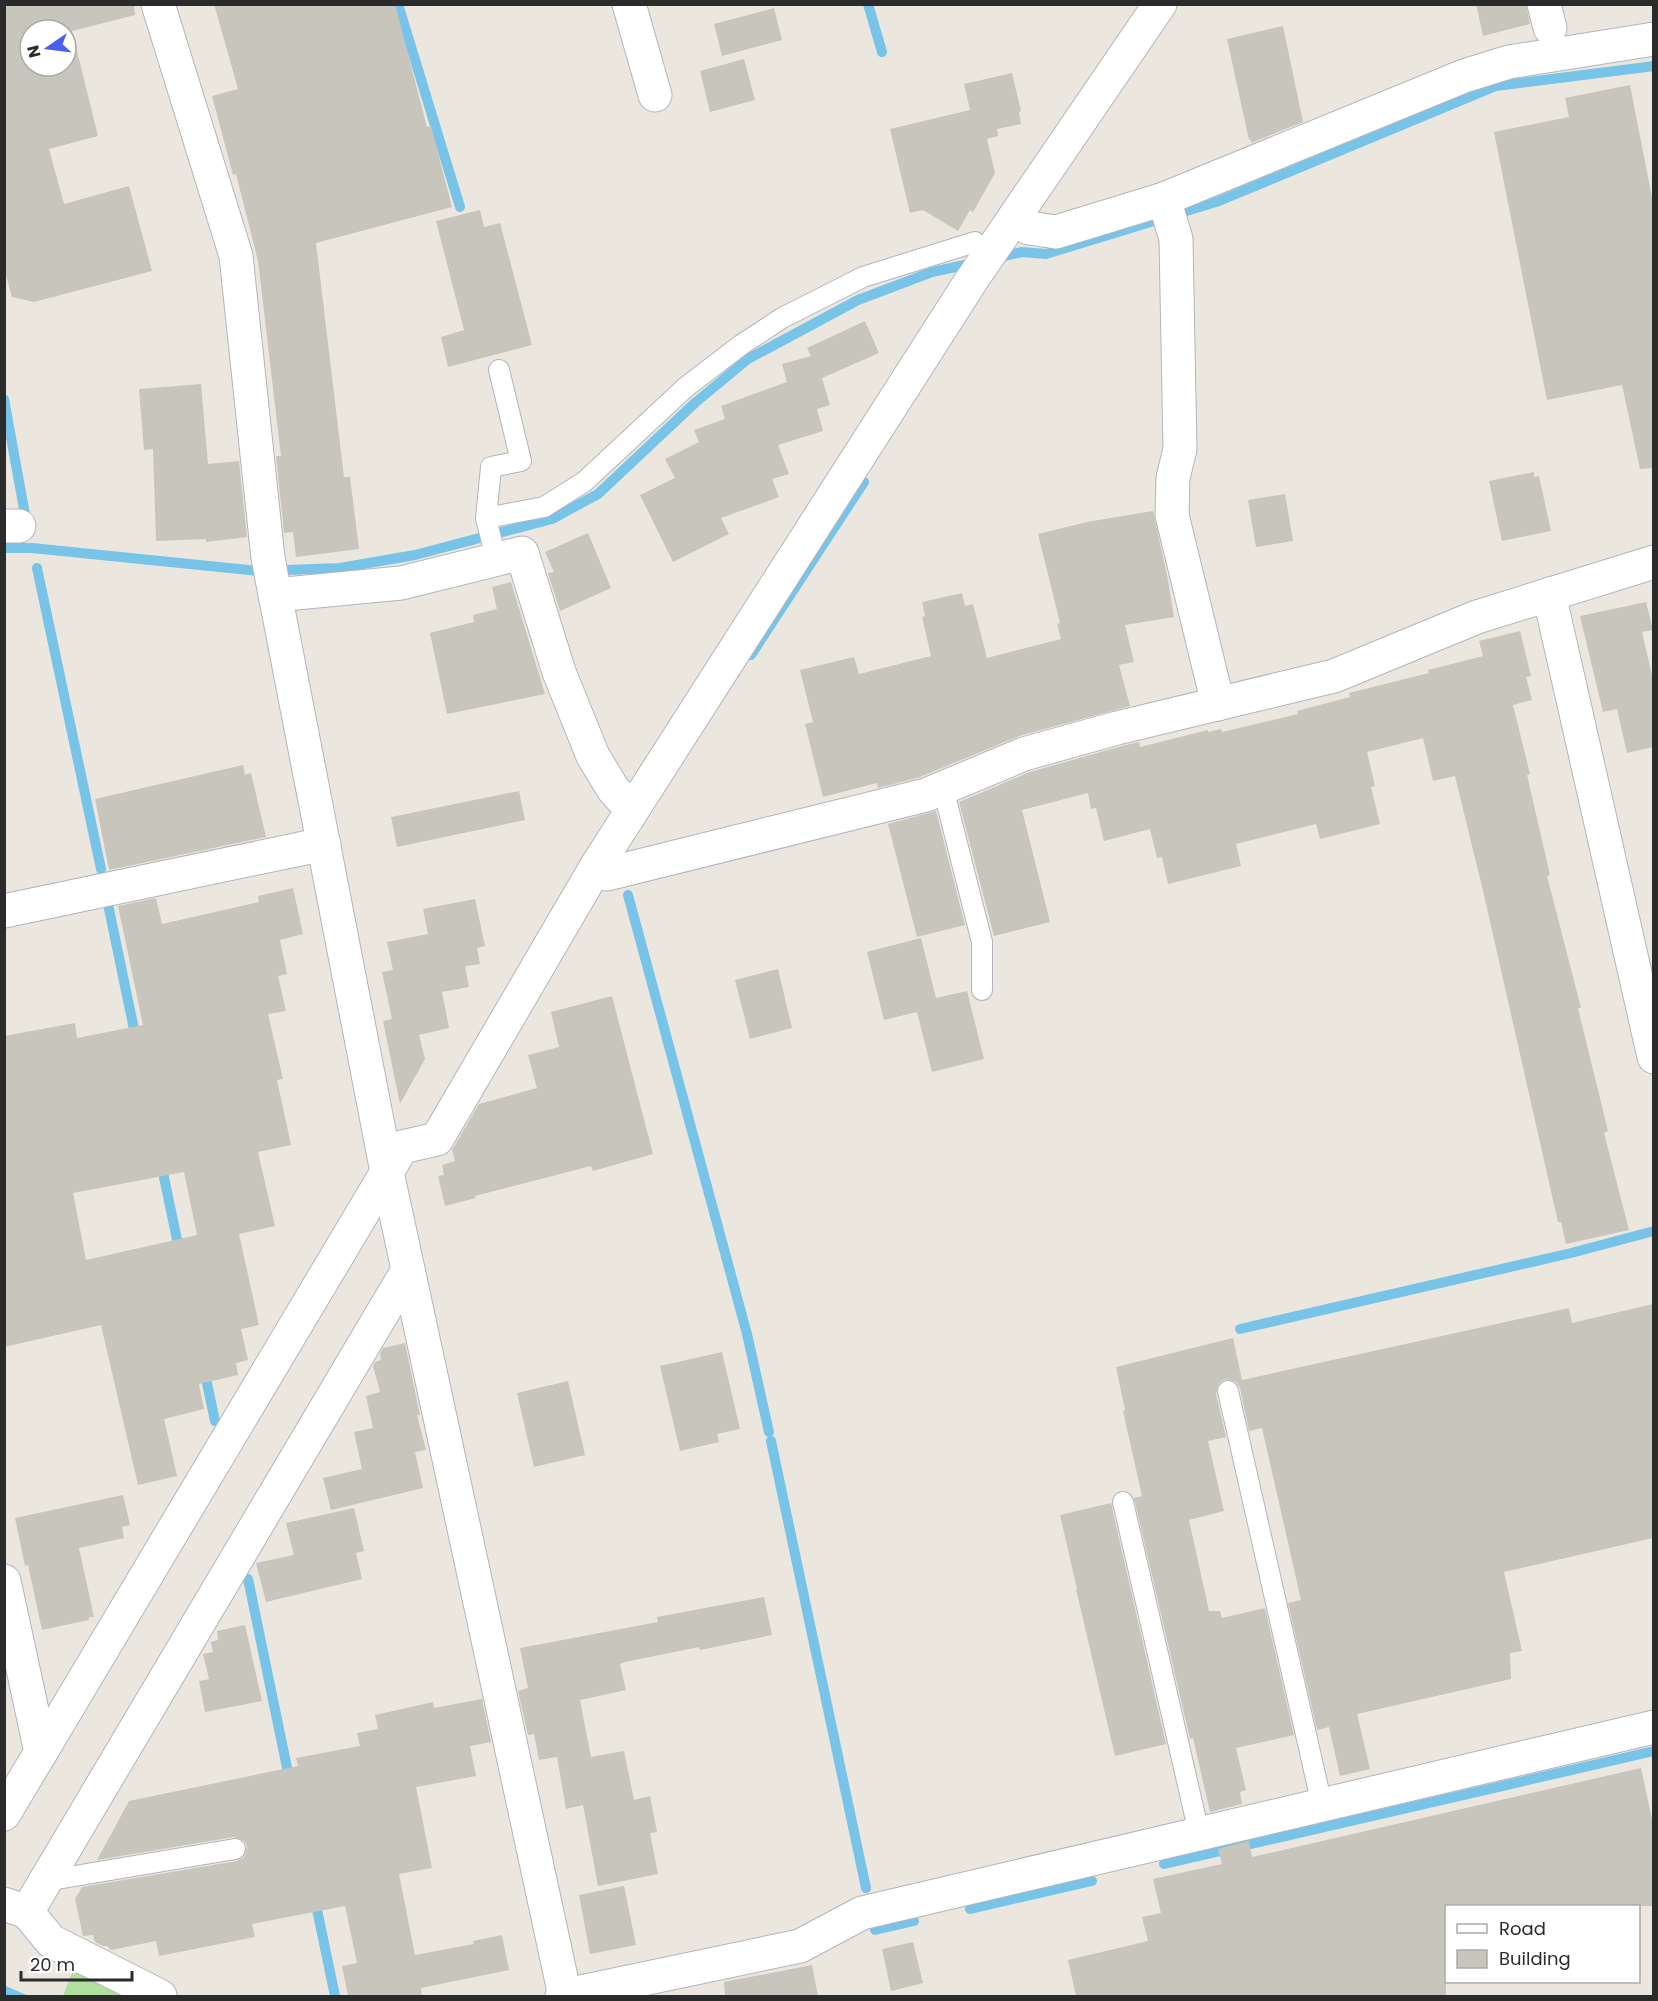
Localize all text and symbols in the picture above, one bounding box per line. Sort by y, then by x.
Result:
north arrow [18,18,78,78]
text: N [21,43,47,60]
legend [1445,1905,1640,1983]
text: Road [1499,1916,1546,1941]
scale bar [21,1944,132,1982]
text: Building [1499,1946,1571,1971]
text: 20 m [30,1952,75,1977]

